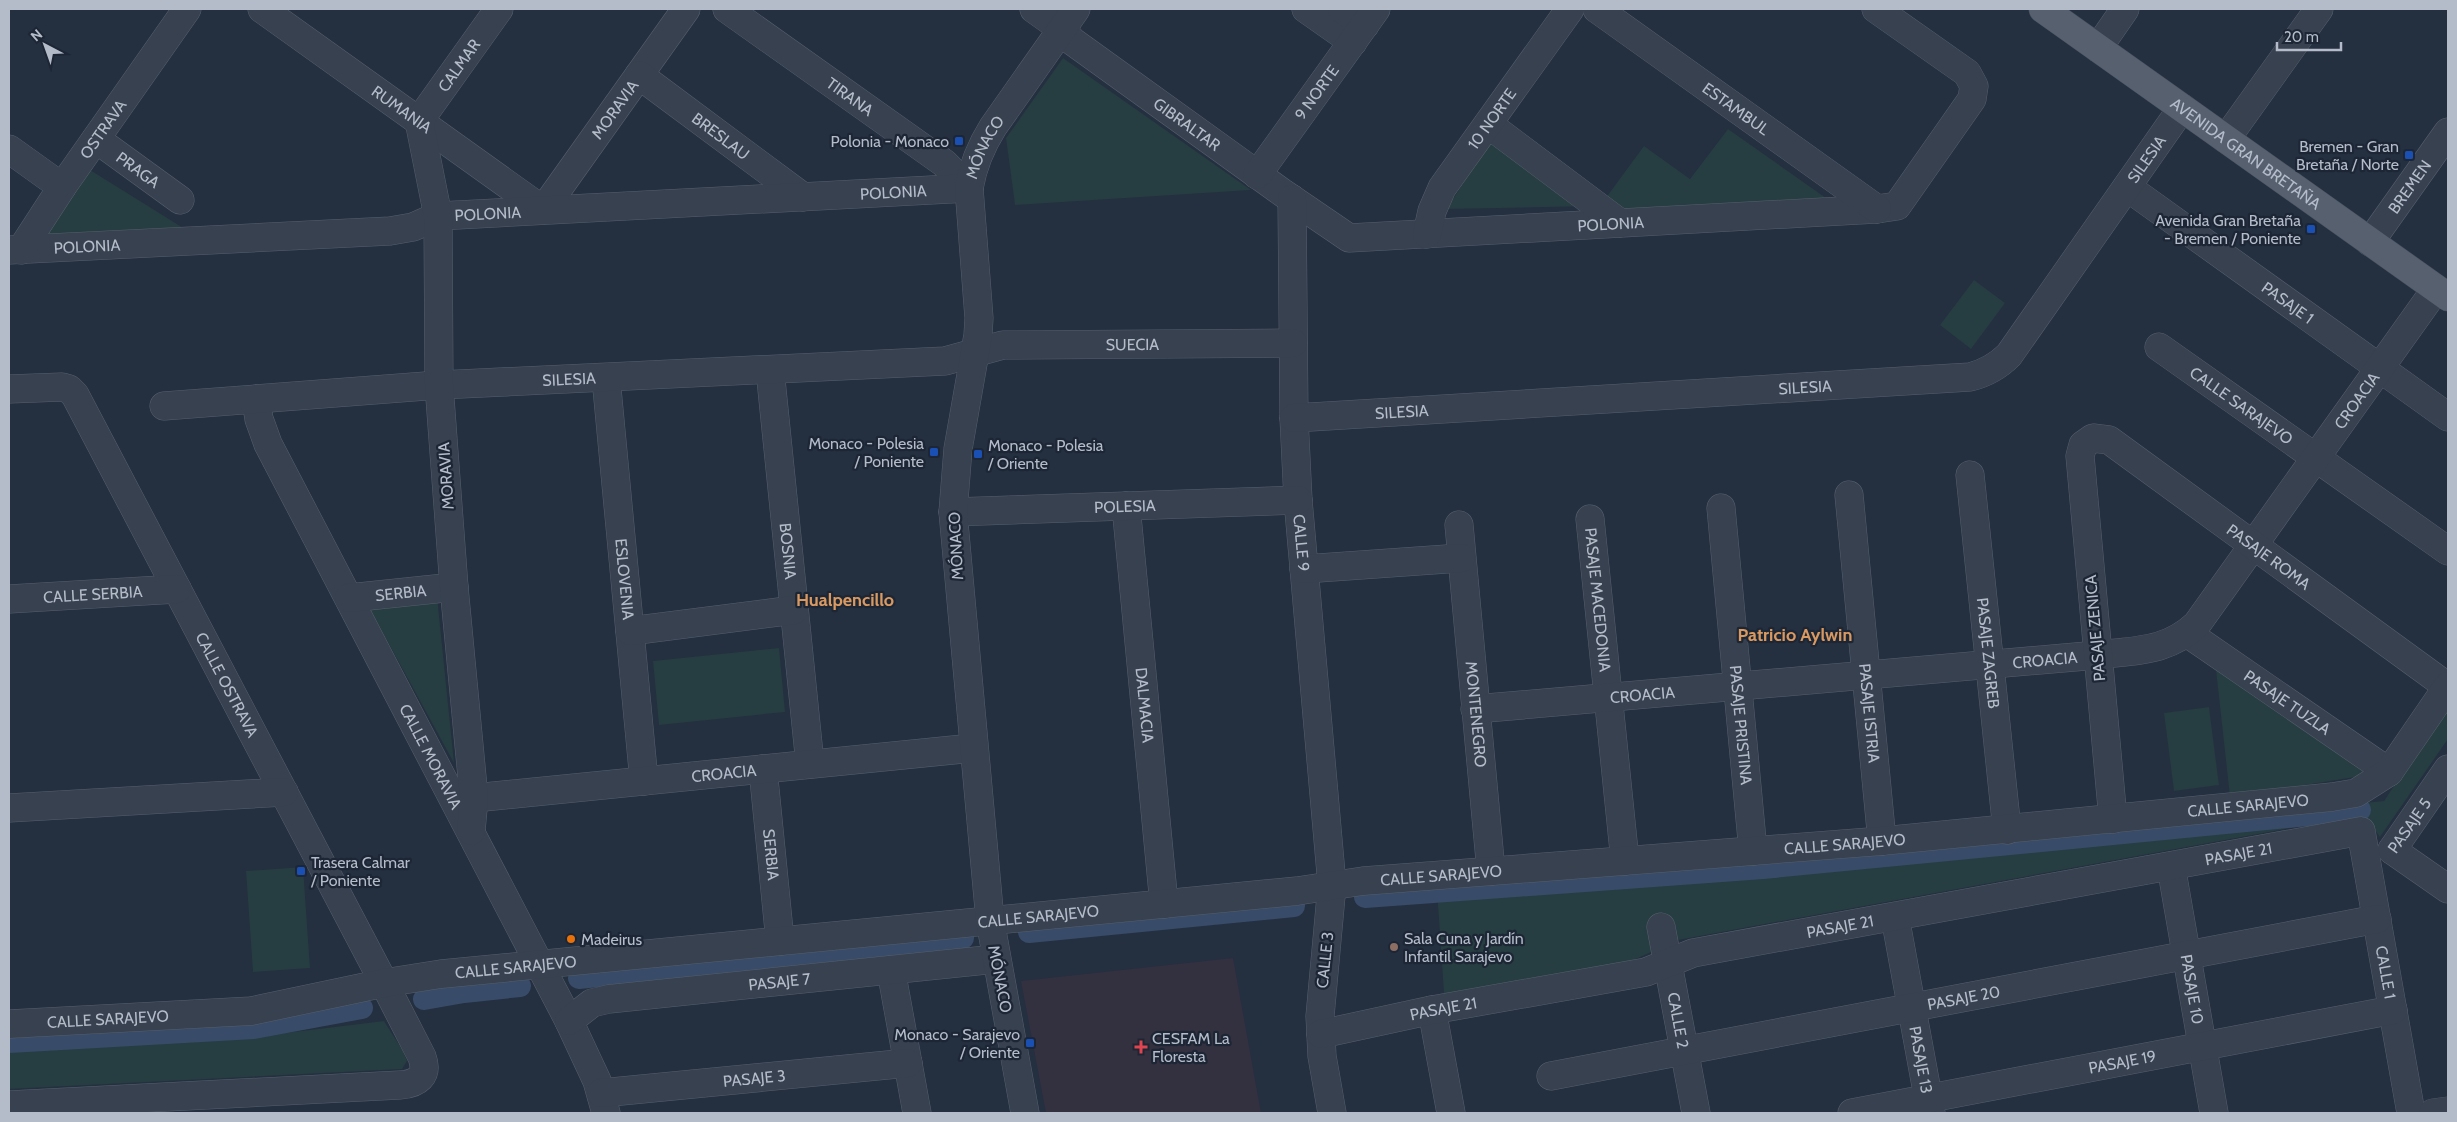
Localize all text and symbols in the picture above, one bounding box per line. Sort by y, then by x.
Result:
north arrow [20,20,70,70]
scale bar [2277,20,2341,52]
text: N [27,25,46,45]
text: 20 m [2284,28,2319,46]
street label: CALMAR [434,35,484,95]
street label: 9 NORTE [1290,61,1343,123]
street label: TIRANA [823,73,877,120]
street label: MORAVIA [587,76,642,142]
street label: ESTAMBUL [1699,78,1773,139]
street label: RUMANIA [368,81,436,137]
street label: 10 NORTE [1463,84,1520,153]
street label: GIBRALTAR [1150,93,1225,155]
street label: AVENIDA GRAN BRETAÑA [2167,93,2325,213]
street label: OSTRAVA [75,96,130,162]
street label: BRESLAU [688,108,753,163]
street label: MÓNACO [962,112,1008,181]
street label: SILESIA [2123,131,2170,186]
place label: Polonia - Monaco [831,132,949,151]
marker: Polonia - Monaco [953,135,965,147]
place label: Bremen - Gran Bretaña / Norte [2296,137,2399,174]
street label: PRAGA [113,147,164,192]
marker: Bremen - Gran Bretaña / Norte [2403,149,2415,161]
street label: BREMEN [2384,156,2435,217]
street label: POLONIA [859,181,927,203]
street label: POLONIA [454,202,522,225]
place label: Avenida Gran Bretaña - Bremen / Poniente [2155,211,2301,248]
street label: POLONIA [1577,212,1645,235]
marker: Avenida Gran Bretaña - Bremen / Poniente [2305,223,2317,235]
street label: POLONIA [53,235,121,257]
street label: PASAJE 1 [2258,277,2318,327]
street label: SUECIA [1106,334,1159,354]
street label: CALLE SARAJEVO [2186,362,2297,448]
street label: SILESIA [542,368,596,390]
street label: CROACIA [2330,368,2383,432]
street label: SILESIA [1778,376,1833,398]
street label: SILESIA [1374,400,1429,423]
place label: Monaco - Polesia / Poniente [809,434,924,471]
place label: Monaco - Polesia / Oriente [987,436,1104,473]
street label: MORAVIA [434,441,458,510]
marker: Monaco - Polesia / Poniente [928,446,940,458]
marker: Monaco - Polesia / Oriente [972,448,984,460]
street label: POLESIA [1094,495,1156,517]
street label: MÓNACO [945,511,967,581]
street label: CALLE 9 [1290,513,1314,572]
street label: PASAJE ROMA [2223,520,2315,593]
street label: BOSNIA [776,522,801,580]
street label: PASAJE MACEDONIA [1581,527,1615,673]
street label: ESLOVENIA [612,537,638,621]
street label: PASAJE ZENICA [2081,574,2109,682]
street label: SERBIA [374,580,427,605]
street label: CALLE SERBIA [43,582,143,606]
district label: Hualpencillo [796,589,894,611]
street label: PASAJE ZAGREB [1973,597,2004,710]
district label: Patricio Aylwin [1738,624,1852,646]
street label: CALLE OSTRAVA [192,629,263,741]
street label: CROACIA [2012,647,2078,672]
street label: MONTENEGRO [1462,660,1491,768]
street label: PASAJE ISTRIA [1856,662,1884,764]
street label: PASAJE PRISTINA [1726,664,1756,786]
street label: DALMACIA [1132,666,1158,744]
street label: PASAJE TUZLA [2241,666,2335,739]
street label: CROACIA [1609,682,1676,707]
street label: CALLE MORAVIA [396,700,466,812]
street label: CROACIA [690,760,757,786]
street label: CALLE SARAJEVO [2186,790,2310,821]
street label: PASAJE 5 [2383,794,2435,857]
street label: SERBIA [759,828,783,881]
street label: CALLE SARAJEVO [1783,829,1906,858]
street label: PASAJE 21 [2203,838,2273,869]
place label: Trasera Calmar / Poniente [310,853,411,890]
street label: CALLE SARAJEVO [1380,861,1503,889]
marker: Trasera Calmar / Poniente [295,865,307,877]
street label: CALLE SARAJEVO [977,901,1100,931]
street label: PASAJE 21 [1805,911,1875,942]
place label: Sala Cuna y Jardín Infantil Sarajevo [1404,929,1524,966]
place label: Madeirus [581,930,642,949]
street label: CALLE 3 [1313,931,1337,989]
marker: Madeirus [565,933,577,945]
marker: Sala Cuna y Jardín Infantil Sarajevo [1388,941,1400,953]
street label: MÓNACO [984,944,1016,1014]
street label: CALLE 1 [2372,944,2400,1000]
street label: CALLE SARAJEVO [454,951,577,982]
street label: PASAJE 10 [2177,953,2208,1026]
street label: PASAJE 7 [747,969,811,994]
street label: PASAJE 20 [1926,981,2002,1014]
street label: CALLE 2 [1664,991,1693,1050]
street label: PASAJE 21 [1408,993,1478,1024]
street label: CALLE SARAJEVO [46,1006,169,1031]
street label: PASAJE 13 [1906,1024,1937,1095]
place label: Monaco - Sarajevo / Oriente [894,1025,1020,1062]
place label: CESFAM La Floresta [1152,1029,1230,1066]
marker: Monaco - Sarajevo / Oriente [1024,1037,1036,1049]
marker: CESFAM La Floresta [1134,1040,1148,1054]
street label: PASAJE 19 [2087,1046,2158,1077]
street label: PASAJE 3 [722,1066,786,1091]

